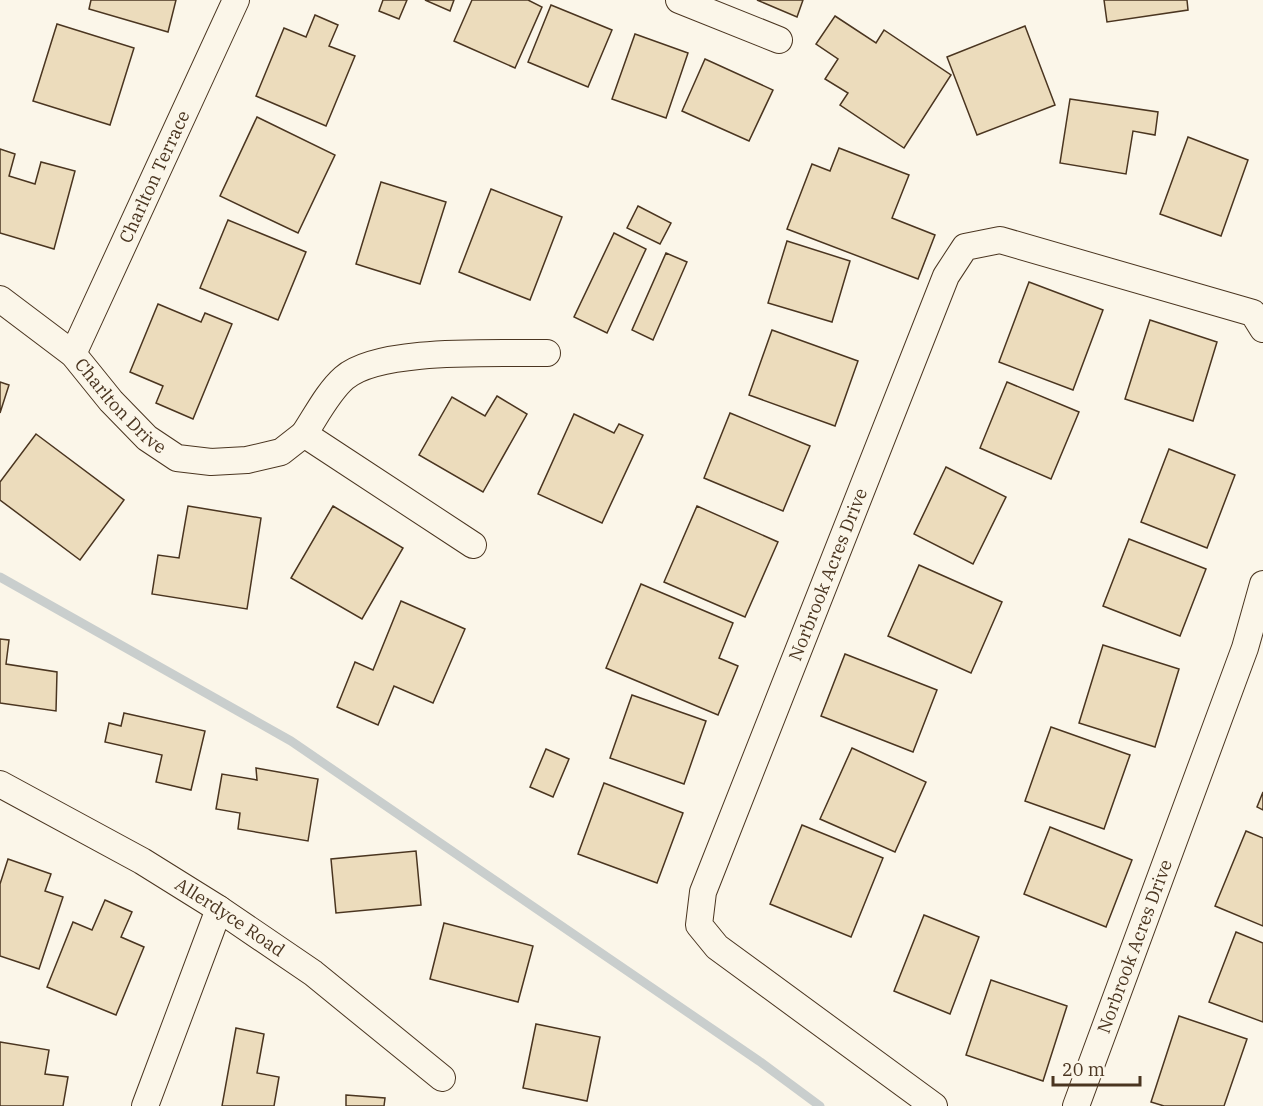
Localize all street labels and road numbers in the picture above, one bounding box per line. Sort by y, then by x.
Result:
street label: Charlton Terrace [114,107,195,247]
street label: Charlton Drive [70,353,171,458]
street label: Norbrook Acres Drive [783,485,872,664]
street label: Norbrook Acres Drive [1092,856,1177,1036]
street label: Allerdyce Road [171,873,290,962]

